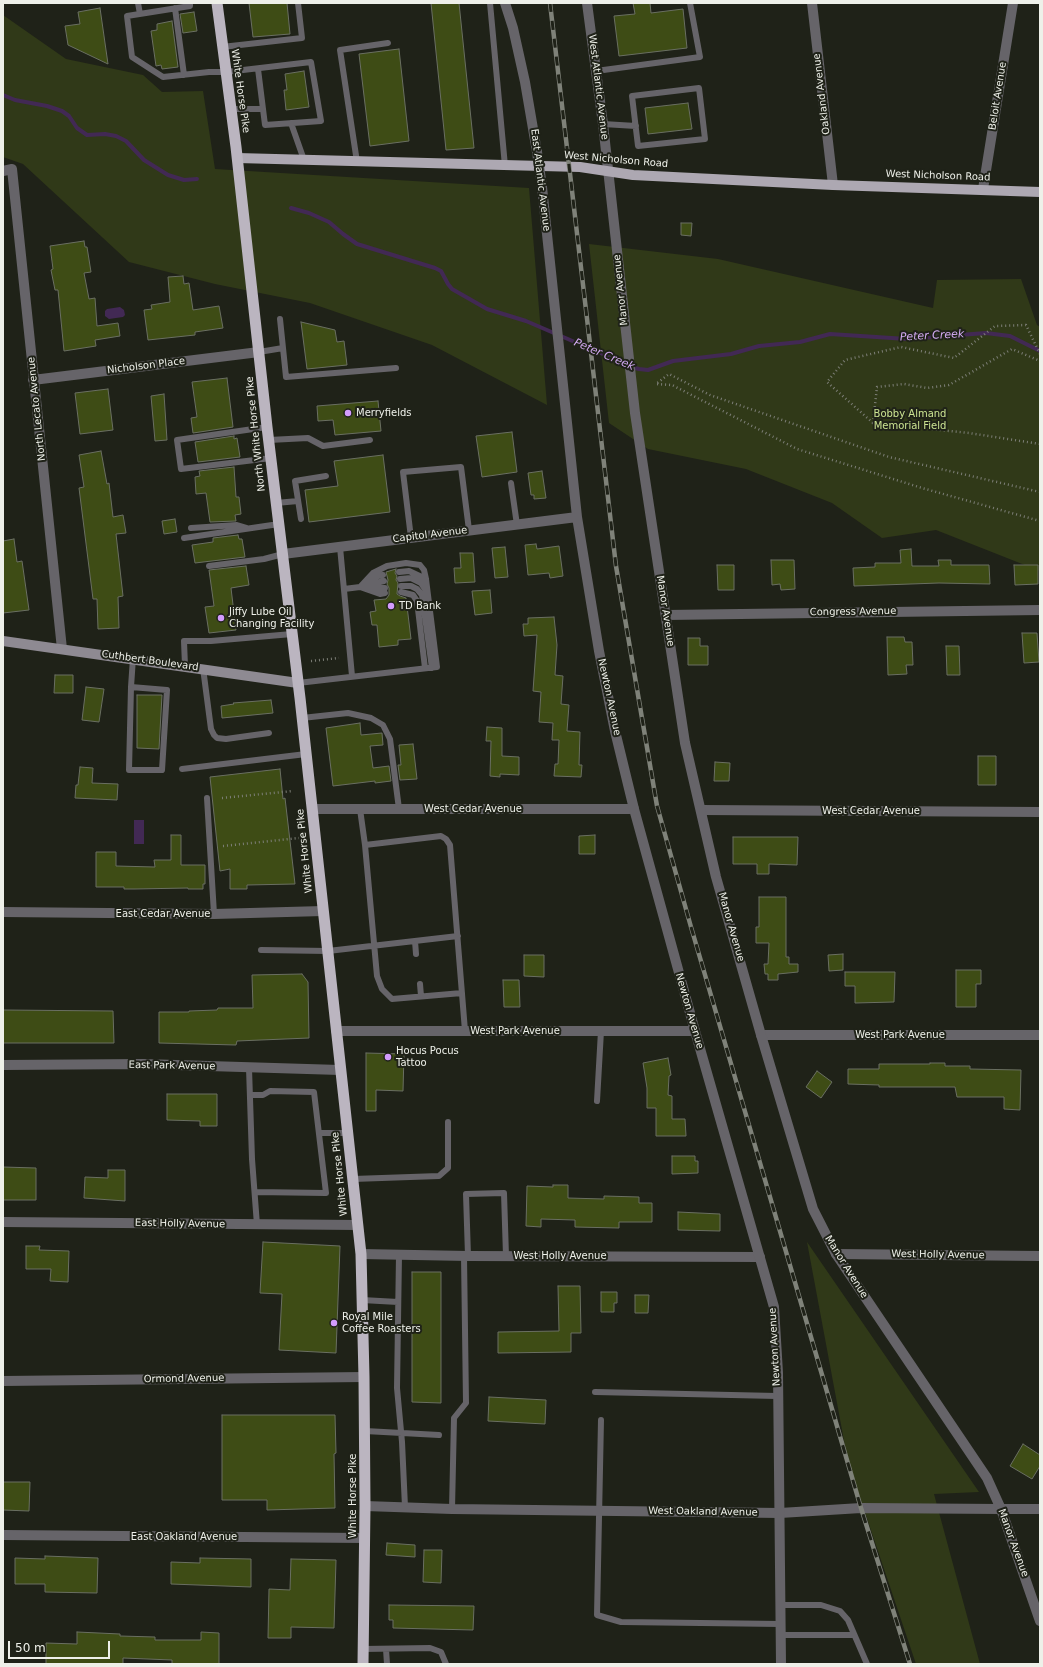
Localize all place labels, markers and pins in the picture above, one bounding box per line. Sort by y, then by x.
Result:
place label: Merryfields [356,407,412,419]
marker: Merryfields [343,408,353,418]
place label: TD Bank [399,600,441,612]
marker: TD Bank [386,601,396,611]
place label: Jiffy Lube Oil Changing Facility [229,606,314,630]
marker: Jiffy Lube Oil Changing Facility [216,613,226,623]
place label: Hocus Pocus Tattoo [396,1045,459,1068]
marker: Hocus Pocus Tattoo [383,1052,393,1062]
place label: Royal Mile Coffee Roasters [342,1311,421,1334]
marker: Royal Mile Coffee Roasters [329,1318,339,1328]

